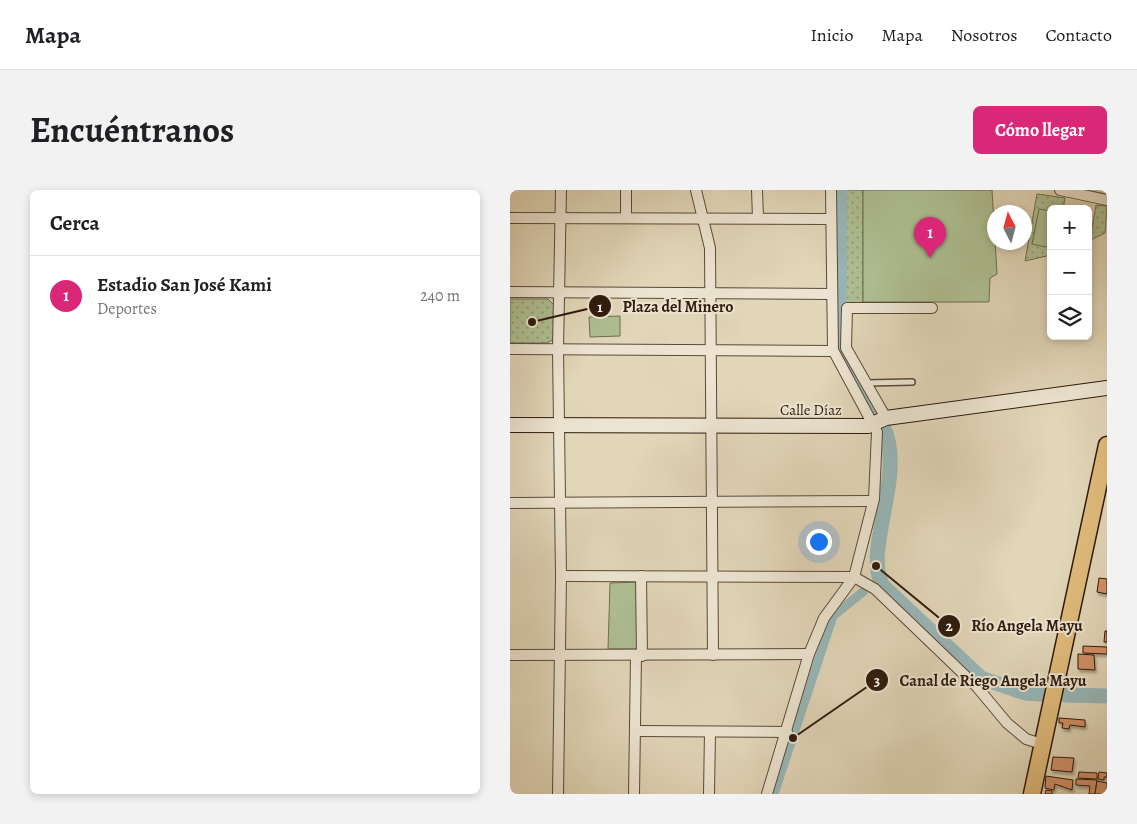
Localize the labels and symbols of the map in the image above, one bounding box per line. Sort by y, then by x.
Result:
north arrow [987,205,1032,250]
pin: 1 [914,217,946,258]
callout: Plaza del Minero [588,291,744,322]
text: Plaza del Minero [623,296,734,318]
text: 1 [597,297,603,317]
street label: Calle Díaz [780,400,842,420]
your location [806,529,832,555]
callout: Río Angela Mayu [937,610,1093,641]
text: Río Angela Mayu [971,615,1083,637]
text: 2 [945,616,953,636]
callout: Canal de Riego Angela Mayu [864,665,1096,696]
text: Canal de Riego Angela Mayu [899,670,1087,692]
text: 3 [874,671,880,691]

